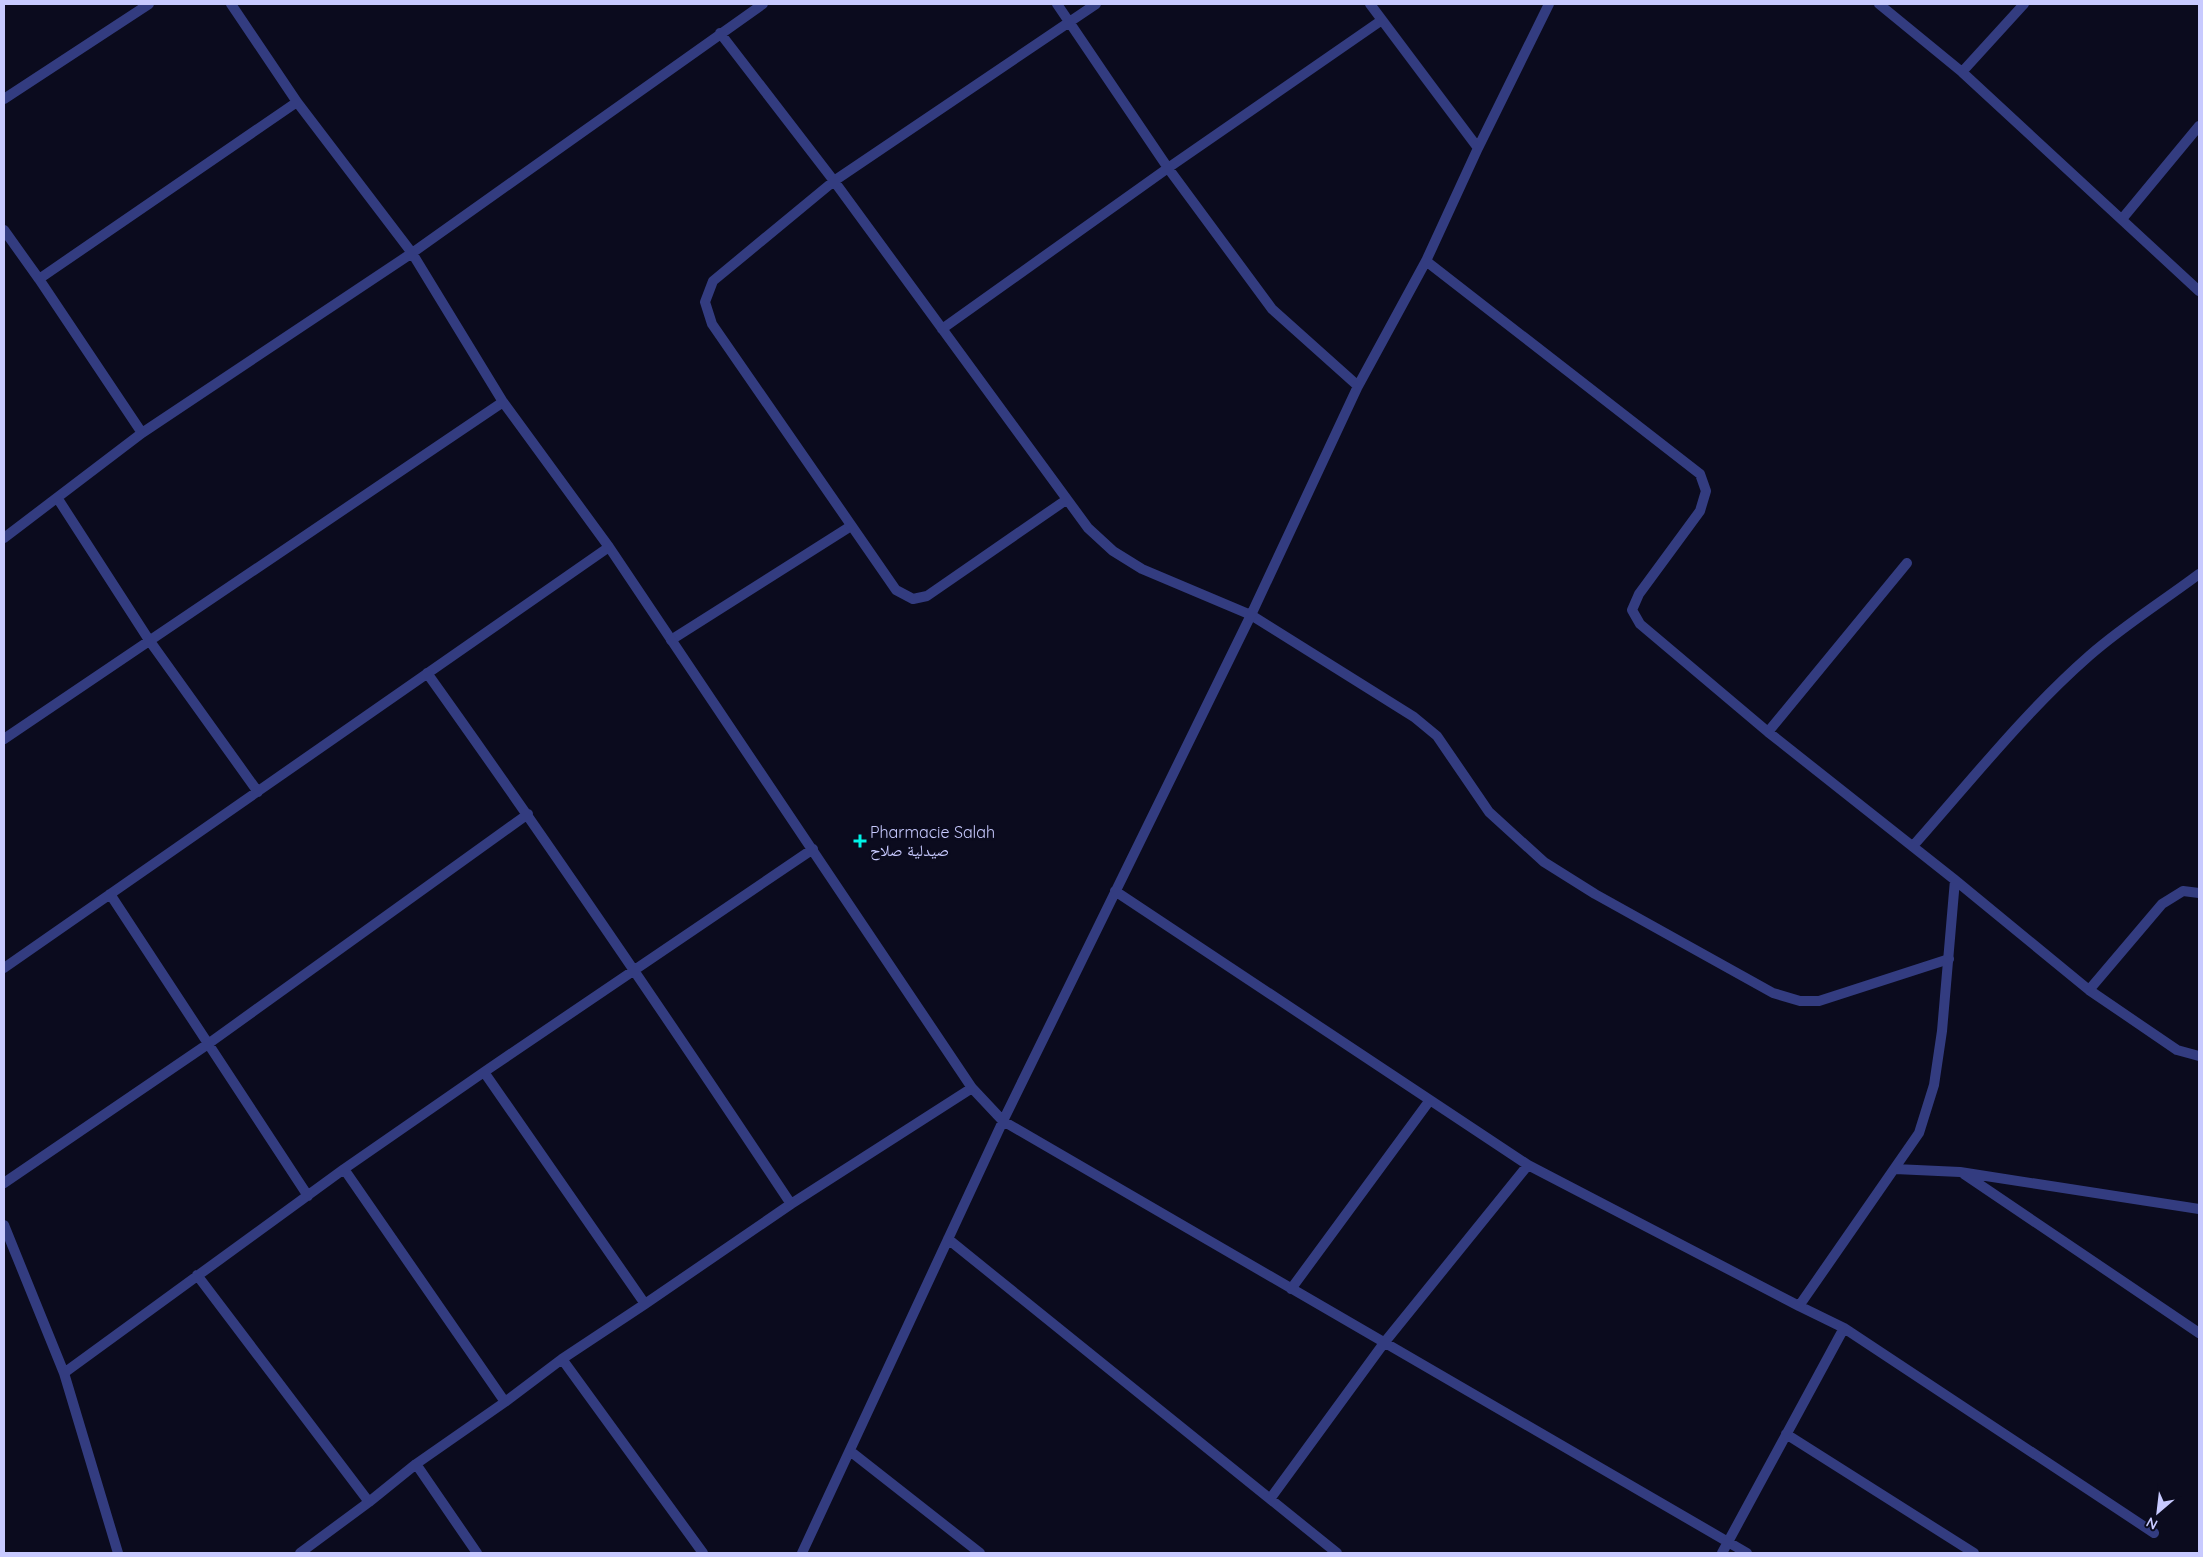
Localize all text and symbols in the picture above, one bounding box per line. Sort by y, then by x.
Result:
place label: Pharmacie Salah صيدلية صلاح [870,822,995,861]
marker: Pharmacie Salah صيدلية صلاح [854,835,866,847]
north arrow [2133,1487,2183,1537]
text: N [2143,1513,2161,1534]

